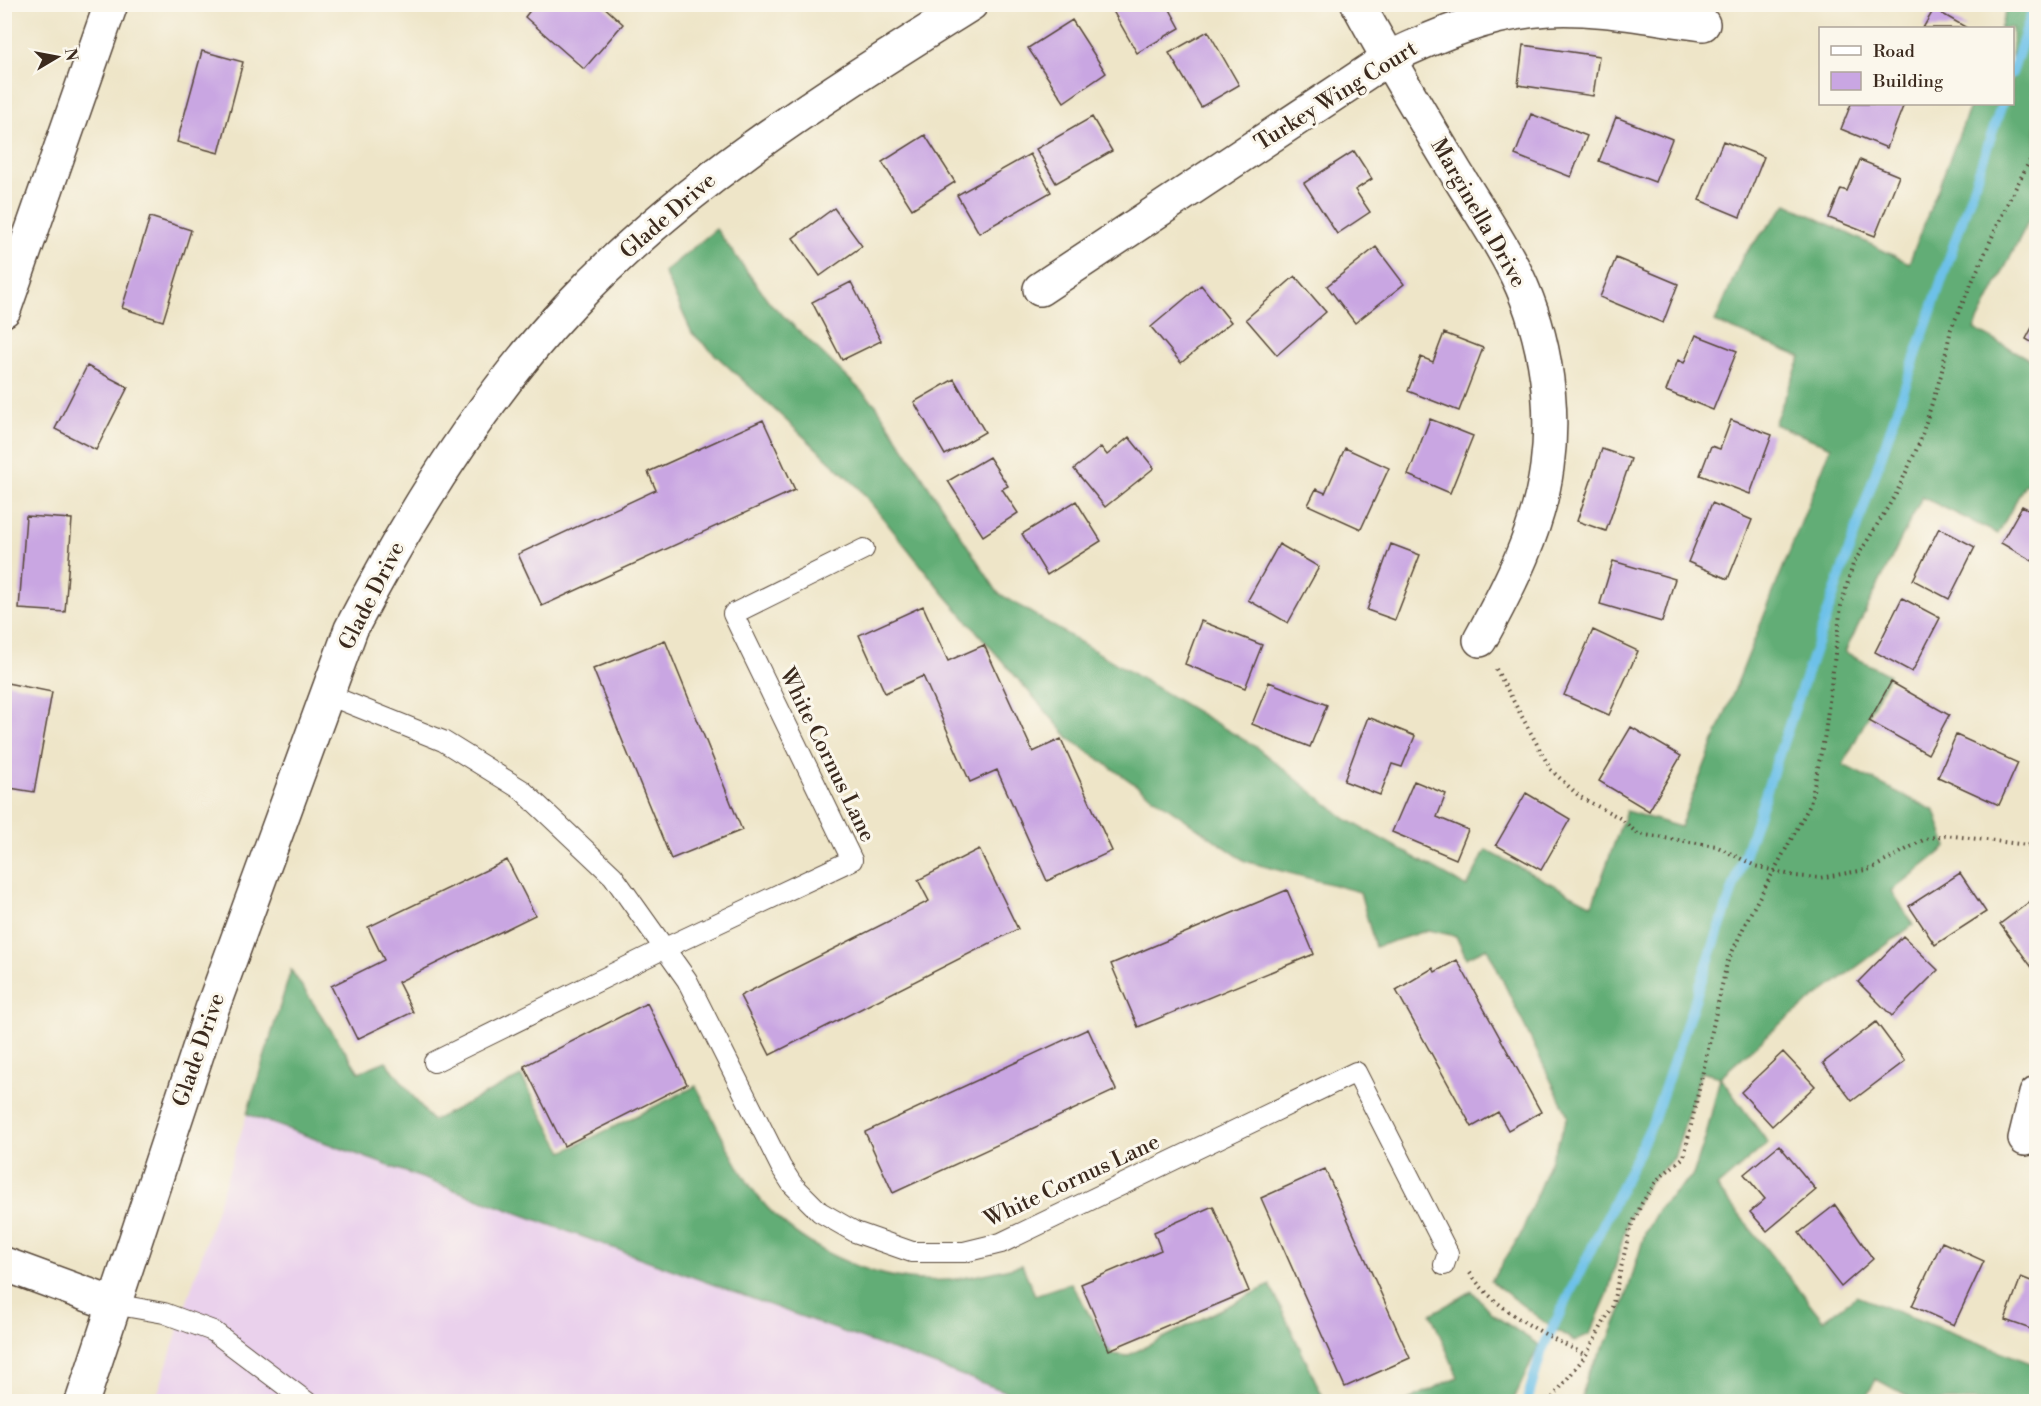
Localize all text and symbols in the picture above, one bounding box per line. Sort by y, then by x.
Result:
north arrow [27,27,87,87]
legend [1819,27,2014,105]
street label: Turkey Wing Court [1250,35,1422,157]
text: Road [1873,40,1916,63]
text: N [60,47,82,63]
text: Building [1872,70,1944,93]
street label: Marginella Drive [1424,134,1532,292]
street label: Glade Drive [615,167,721,265]
street label: Glade Drive [333,537,411,655]
street label: White Cornus Lane [773,663,881,846]
street label: Glade Drive [167,990,231,1110]
street label: White Cornus Lane [979,1129,1164,1234]

